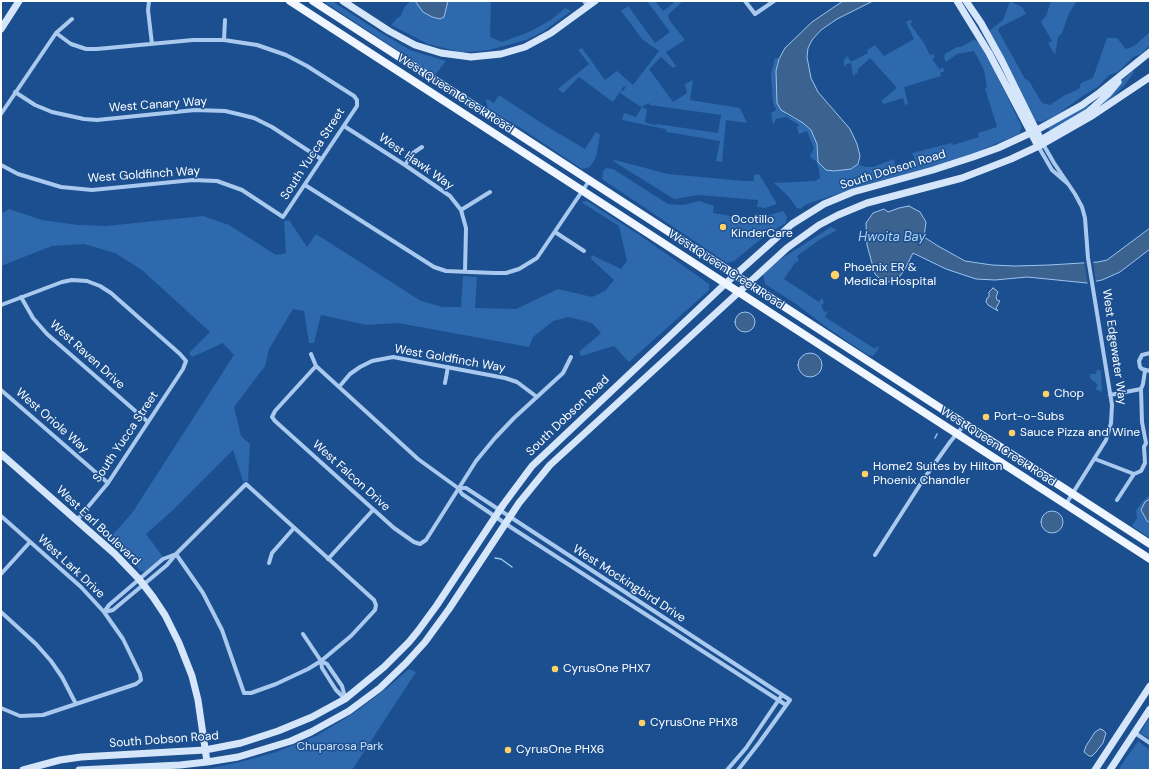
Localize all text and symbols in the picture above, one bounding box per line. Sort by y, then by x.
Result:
street label: West Queen Creek Road [394,51,516,137]
street label: West Canary Way [108,94,208,116]
street label: South Yucca Street [278,105,348,203]
street label: West Hawk Way [376,131,456,193]
street label: South Dobson Road [838,147,948,193]
street label: West Goldfinch Way [87,164,201,186]
place label: Ocotillo KinderCare [731,213,793,241]
marker: Ocotillo KinderCare [718,222,728,232]
street label: West Queen Creek Road [665,227,787,313]
water label: Hwoita Bay [858,230,926,246]
place label: Phoenix ER & Medical Hospital [844,261,936,289]
marker: Phoenix ER & Medical Hospital [829,269,841,281]
street label: West Edgewater Way [1099,288,1129,406]
street label: West Raven Drive [46,318,128,392]
street label: West Goldfinch Way [393,342,507,376]
street label: South Dobson Road [524,373,612,459]
street label: West Oriole Way [13,385,91,457]
place label: Chop [1054,387,1084,401]
street label: South Yucca Street [90,389,162,485]
marker: Chop [1041,389,1051,399]
street label: West Queen Creek Road [937,404,1059,490]
place label: Port-o-Subs [994,410,1064,424]
marker: Port-o-Subs [981,412,991,422]
place label: Sauce Pizza and Wine [1020,426,1140,440]
marker: Sauce Pizza and Wine [1007,428,1017,438]
street label: West Falcon Drive [309,437,393,515]
place label: Home2 Suites by Hilton Phoenix Chandler [873,460,1002,488]
marker: Home2 Suites by Hilton Phoenix Chandler [860,469,870,479]
street label: West Earl Boulevard [53,483,143,569]
street label: West Lark Drive [34,532,108,602]
street label: West Mockingbird Drive [570,542,688,626]
place label: CyrusOne PHX7 [563,662,651,676]
marker: CyrusOne PHX7 [550,664,560,674]
place label: CyrusOne PHX8 [650,716,738,730]
marker: CyrusOne PHX8 [637,718,647,728]
street label: South Dobson Road [109,729,219,751]
park label: Chuparosa Park [296,740,384,754]
place label: CyrusOne PHX6 [516,743,604,757]
marker: CyrusOne PHX6 [503,745,513,755]

